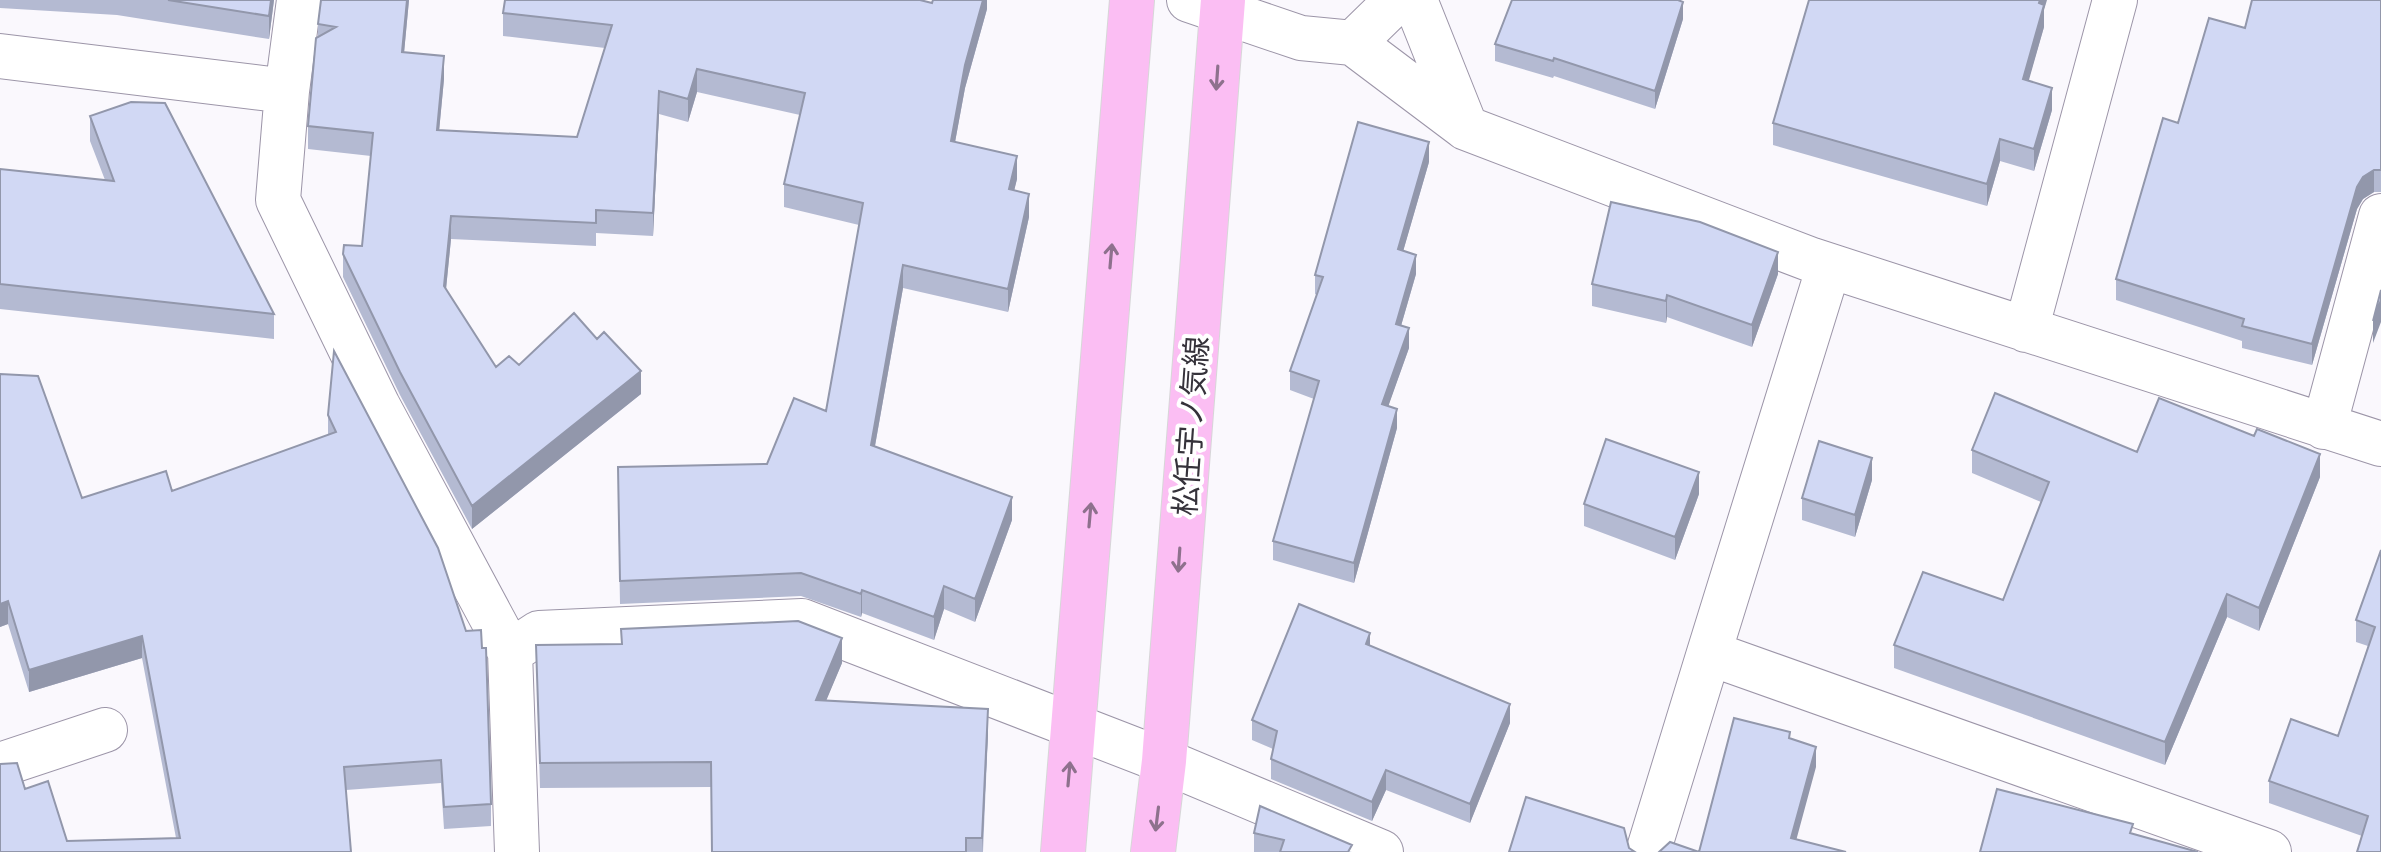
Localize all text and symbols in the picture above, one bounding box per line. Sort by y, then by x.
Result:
one-way arrow [1209,64,1224,91]
one-way arrow [1104,243,1119,270]
street label: 松任宇ノ気線 [1164,335,1216,517]
one-way arrow [1083,502,1098,529]
one-way arrow [1171,546,1186,573]
one-way arrow [1062,761,1077,788]
one-way arrow [1149,806,1164,831]

